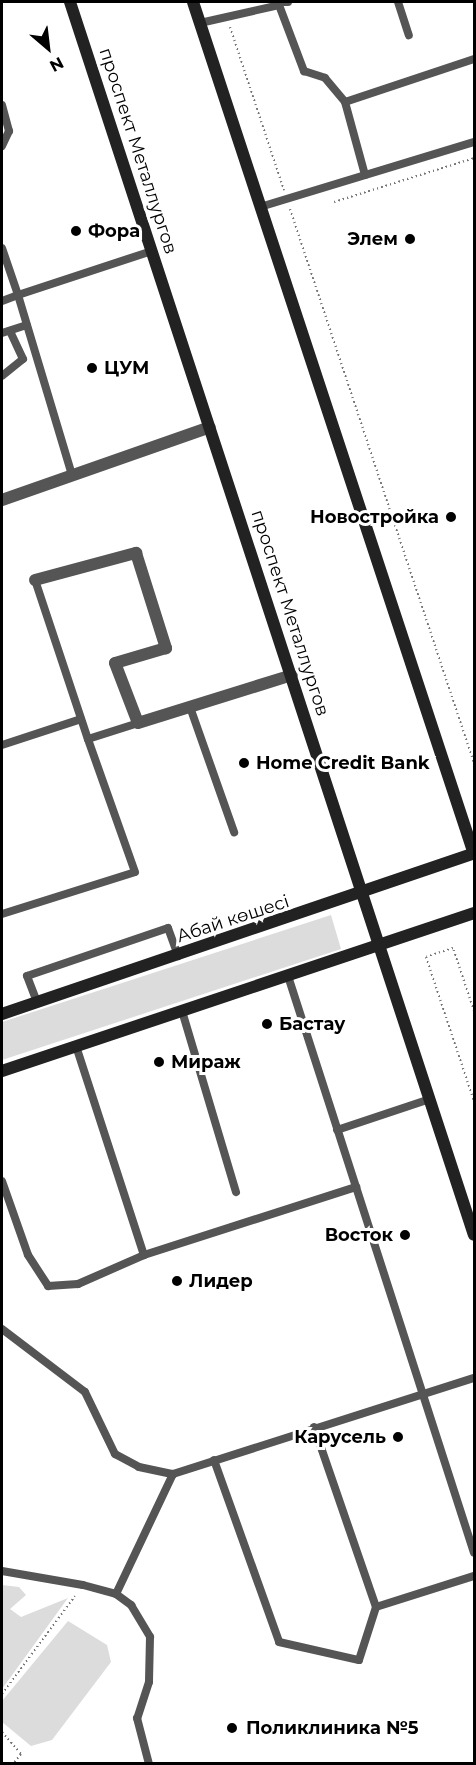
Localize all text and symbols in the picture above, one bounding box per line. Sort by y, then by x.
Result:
north arrow [18,18,78,78]
street label: проспект Металлургов [94,45,182,257]
text: N [47,53,67,76]
place label: Фора [88,220,140,242]
marker: Фора [69,224,83,238]
place label: Элем [347,228,398,250]
marker: Элем [403,232,417,246]
place label: ЦУМ [104,357,149,379]
marker: ЦУМ [85,361,99,375]
place label: Новостройка [310,506,439,528]
street label: проспект Металлургов [246,507,334,719]
marker: Новостройка [444,510,458,524]
place label: Home Credit Bank [256,752,430,774]
marker: Home Credit Bank [237,756,251,770]
street label: Абай көшесі [174,891,292,947]
place label: Бастау [279,1013,345,1035]
marker: Бастау [260,1017,274,1031]
place label: Мираж [171,1051,241,1073]
marker: Мираж [152,1055,166,1069]
place label: Восток [325,1224,393,1246]
marker: Восток [398,1228,412,1242]
place label: Лидер [189,1270,253,1292]
marker: Лидер [170,1274,184,1288]
place label: Карусель [294,1426,386,1448]
marker: Карусель [391,1430,405,1444]
place label: Поликлиника №5 [246,1717,419,1739]
marker: Поликлиника №5 [223,1719,241,1737]

